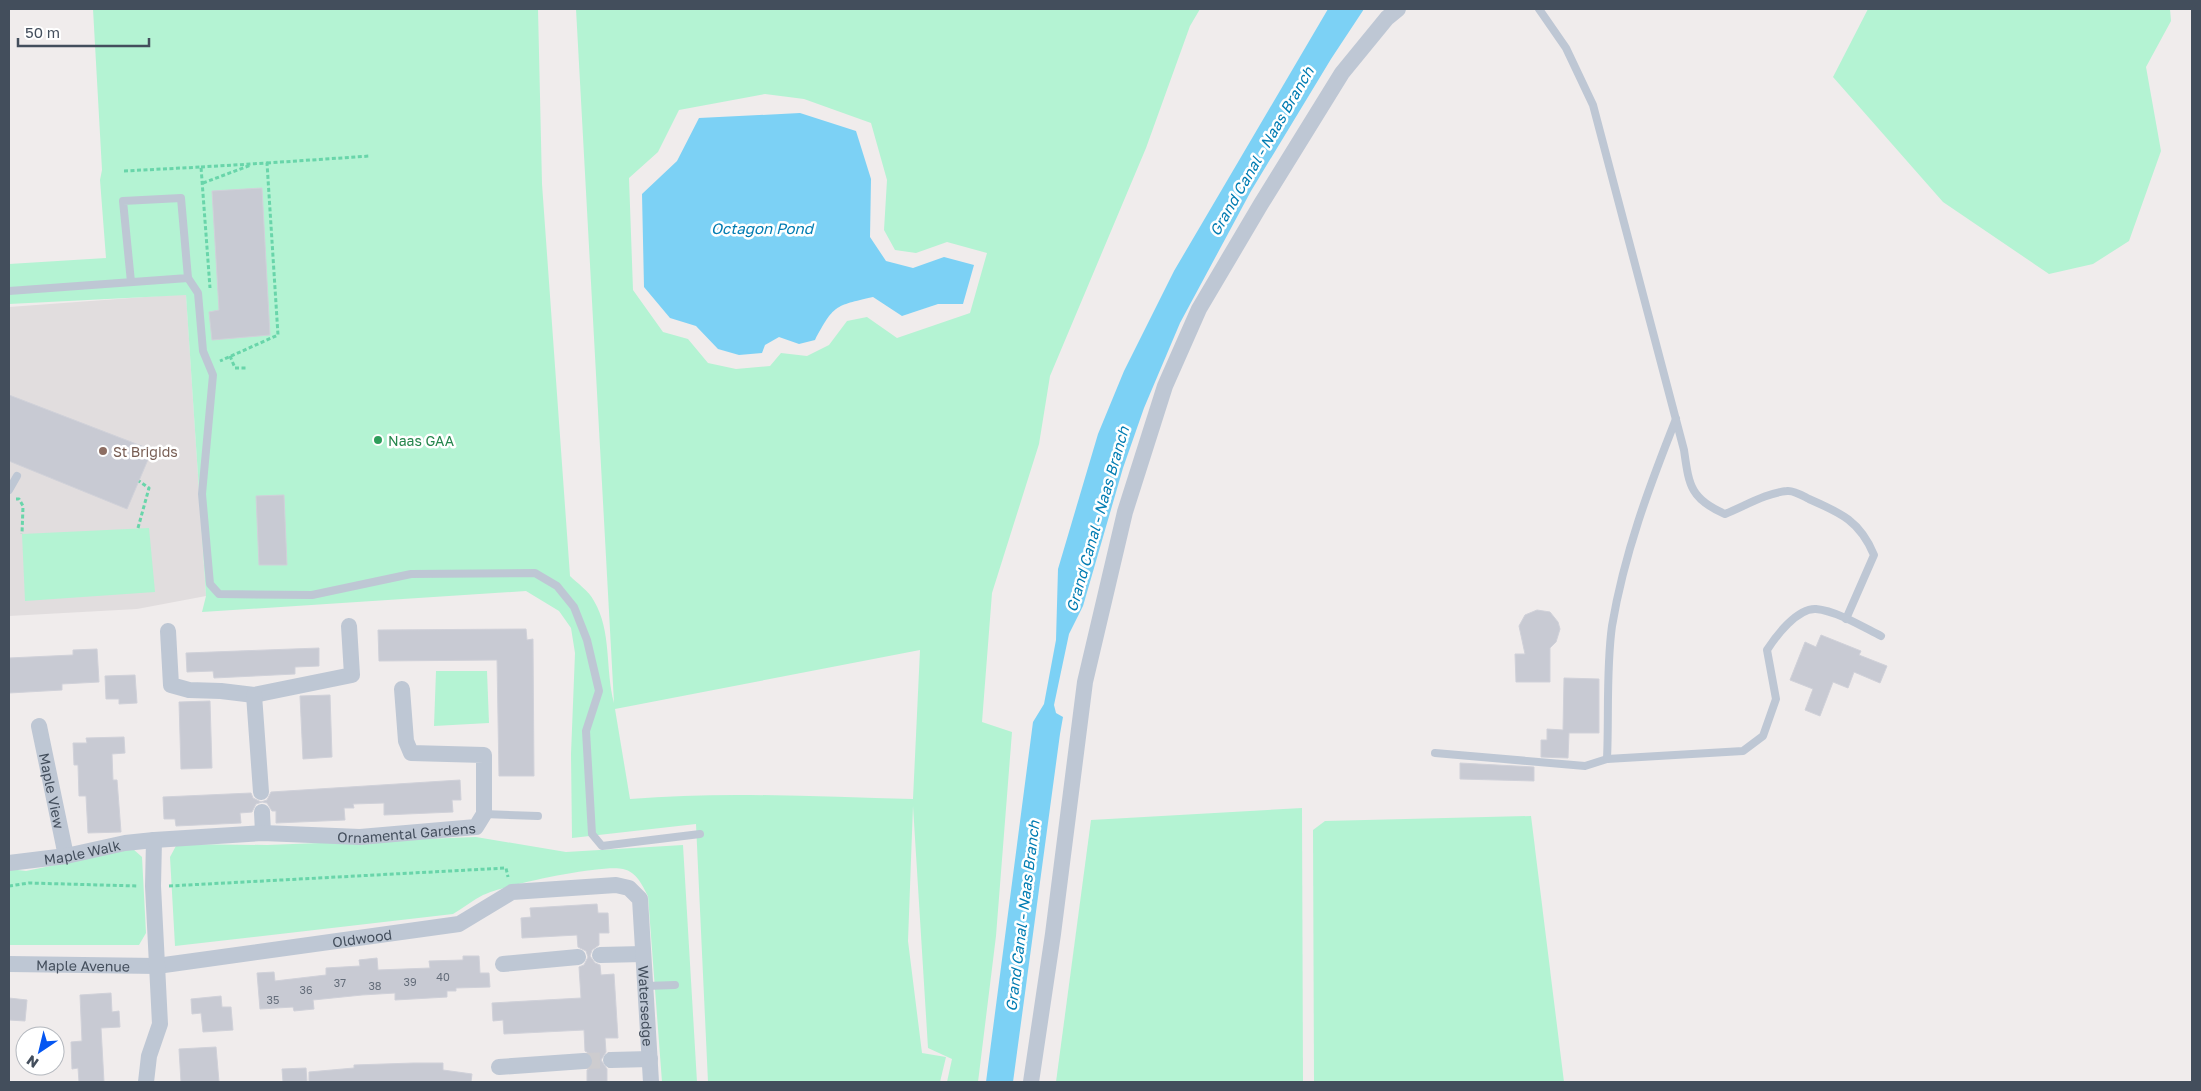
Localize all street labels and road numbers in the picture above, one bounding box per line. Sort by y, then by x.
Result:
street label: Maple View [36,751,69,830]
street label: Ornamental Gardens [337,819,476,846]
street label: Maple Walk [43,836,122,867]
street label: Oldwood [331,925,393,950]
street label: Maple Avenue [36,956,130,974]
street label: Watersedge [636,965,657,1047]

